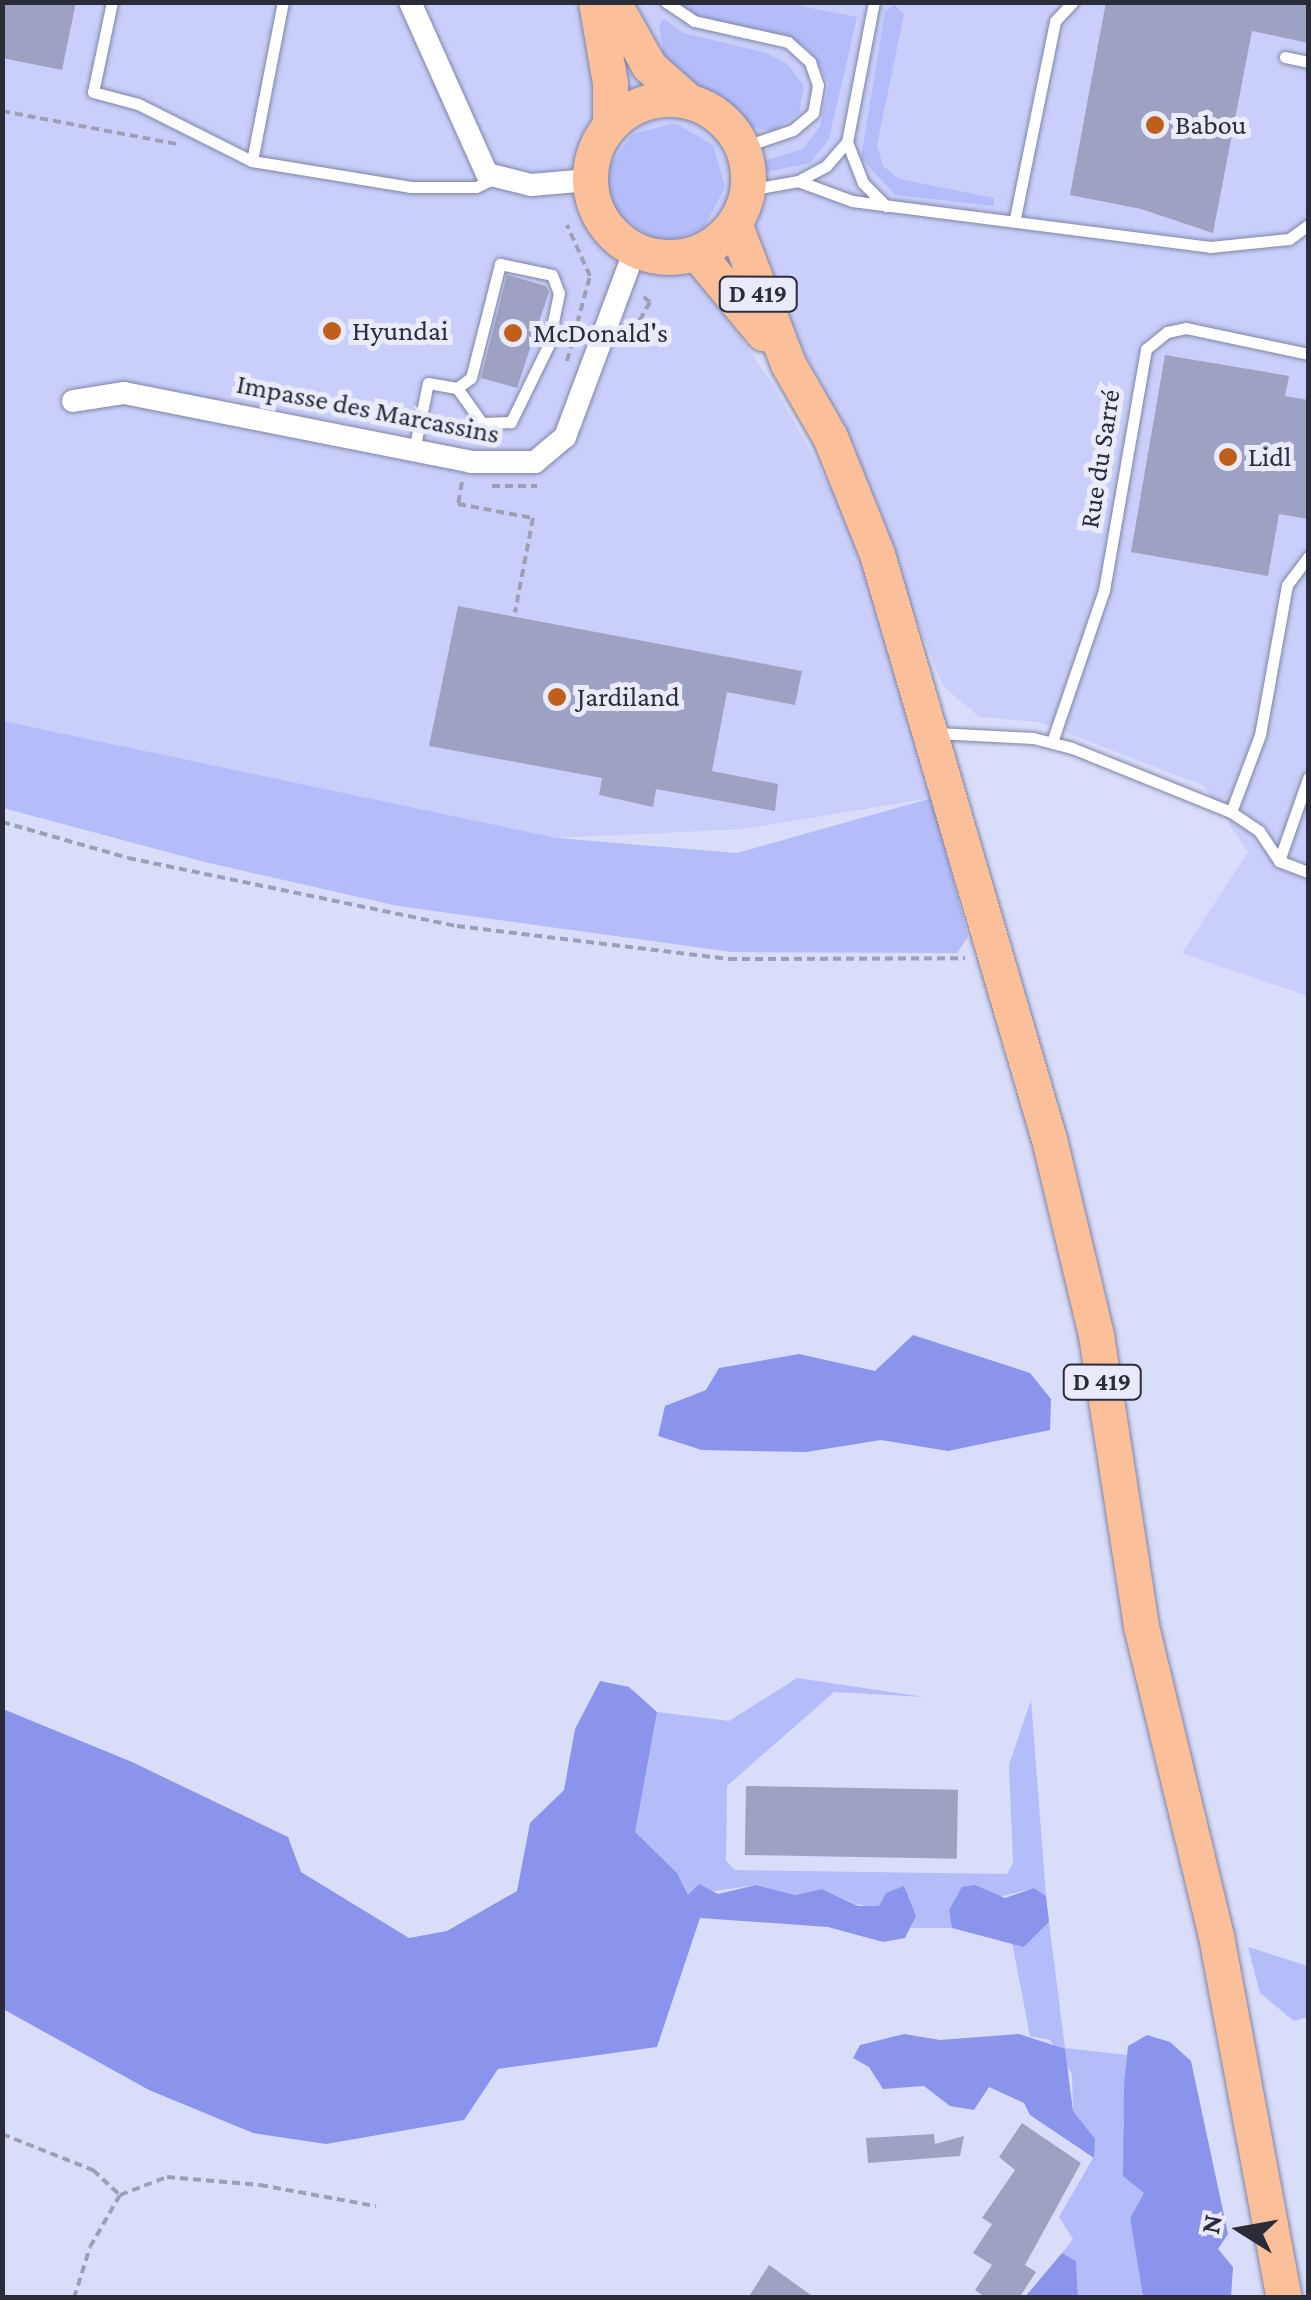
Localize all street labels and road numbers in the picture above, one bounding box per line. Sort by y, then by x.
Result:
road number: D 419 [718,274,798,314]
street label: Impasse des Marcassins [234,367,502,451]
street label: Rue du Sarré [1072,387,1128,531]
road number: D 419 [1062,1362,1142,1402]

